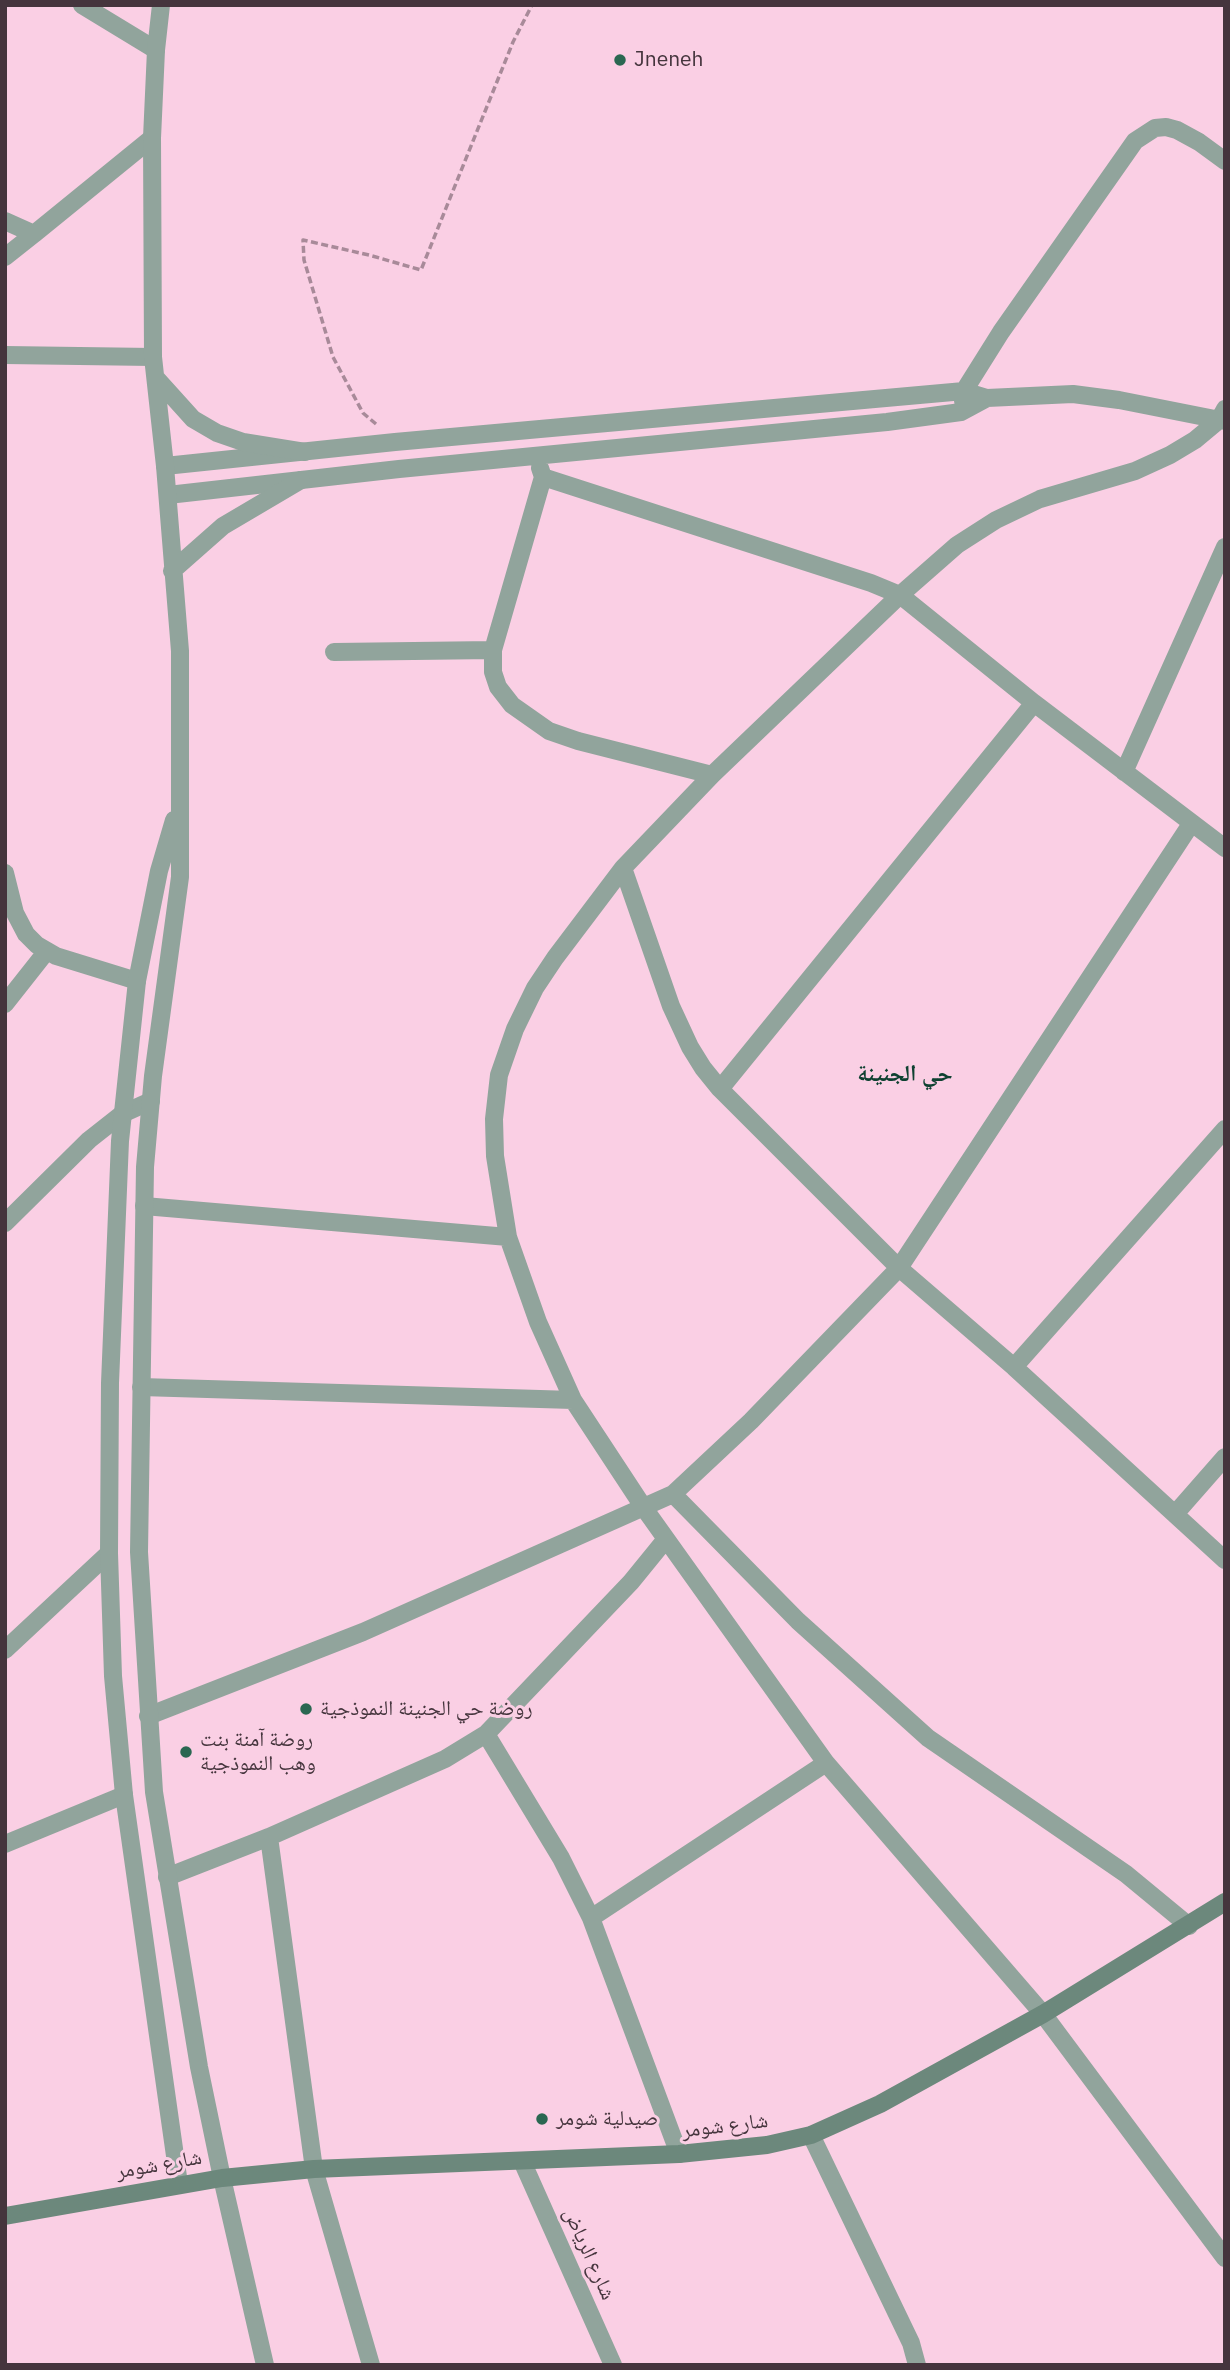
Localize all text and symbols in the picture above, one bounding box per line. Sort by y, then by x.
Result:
place label: Jneneh [634,47,704,73]
marker: Jneneh [612,52,628,68]
district label: حي الجنينة [857,1060,953,1088]
place label: روضة حي الجنينة النموذجية [320,1696,533,1722]
marker: روضة حي الجنينة النموذجية [298,1701,314,1717]
place label: روضة آمنة بنت وهب النموذجية [200,1727,316,1777]
marker: روضة آمنة بنت وهب النموذجية [178,1744,194,1760]
place label: صيدلية شومر [556,2106,658,2132]
street label: شارع شومر [680,2108,770,2144]
marker: صيدلية شومر [534,2111,550,2127]
street label: شارع شومر [114,2145,204,2185]
street label: شارع الرياض [557,2204,621,2304]

